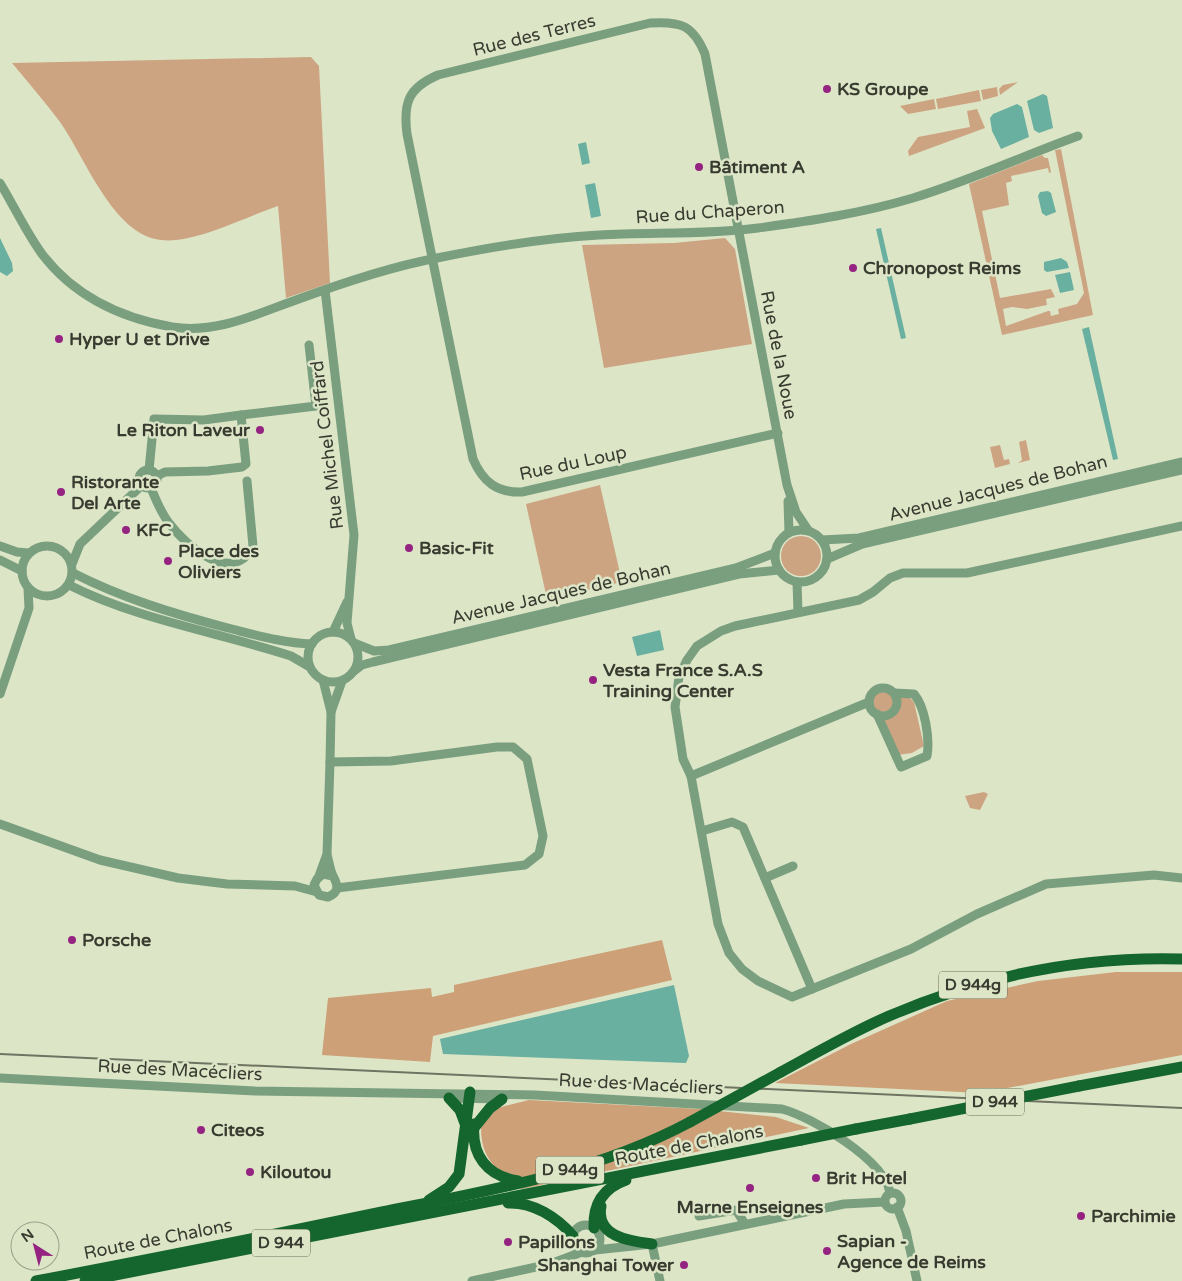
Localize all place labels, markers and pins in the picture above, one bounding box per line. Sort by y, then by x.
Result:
place label: KS Groupe [837,78,929,100]
marker: KS Groupe [821,83,833,95]
place label: Bâtiment A [709,156,805,178]
marker: Bâtiment A [693,161,705,173]
place label: Chronopost Reims [863,257,1021,279]
marker: Chronopost Reims [847,262,859,274]
place label: Hyper U et Drive [69,328,210,350]
marker: Hyper U et Drive [53,333,65,345]
place label: Le Riton Laveur [116,419,251,441]
marker: Le Riton Laveur [254,424,266,436]
place label: Ristorante Del Arte [71,471,159,514]
marker: Ristorante Del Arte [55,486,67,498]
place label: KFC [136,519,172,541]
marker: KFC [120,524,132,536]
place label: Basic-Fit [419,537,494,559]
place label: Place des Oliviers [178,540,260,583]
marker: Basic-Fit [403,542,415,554]
marker: Place des Oliviers [162,555,174,567]
place label: Vesta France S.A.S Training Center [602,659,763,702]
marker: Vesta France S.A.S Training Center [587,674,599,686]
place label: Porsche [82,929,151,951]
marker: Porsche [66,934,78,946]
place label: Citeos [211,1119,265,1141]
marker: Citeos [195,1124,207,1136]
place label: Kiloutou [260,1161,332,1183]
marker: Kiloutou [244,1166,256,1178]
place label: Brit Hotel [826,1167,907,1189]
marker: Brit Hotel [810,1172,822,1184]
marker: Marne Enseignes [744,1182,756,1194]
place label: Marne Enseignes [676,1196,824,1218]
place label: Parchimie [1091,1205,1176,1227]
marker: Parchimie [1075,1210,1087,1222]
place label: Sapian - Agence de Reims [837,1230,986,1273]
place label: Papillons [518,1231,595,1253]
marker: Papillons [502,1236,514,1248]
marker: Sapian - Agence de Reims [821,1245,833,1257]
place label: Shanghai Tower [538,1254,675,1276]
marker: Shanghai Tower [678,1259,690,1271]

